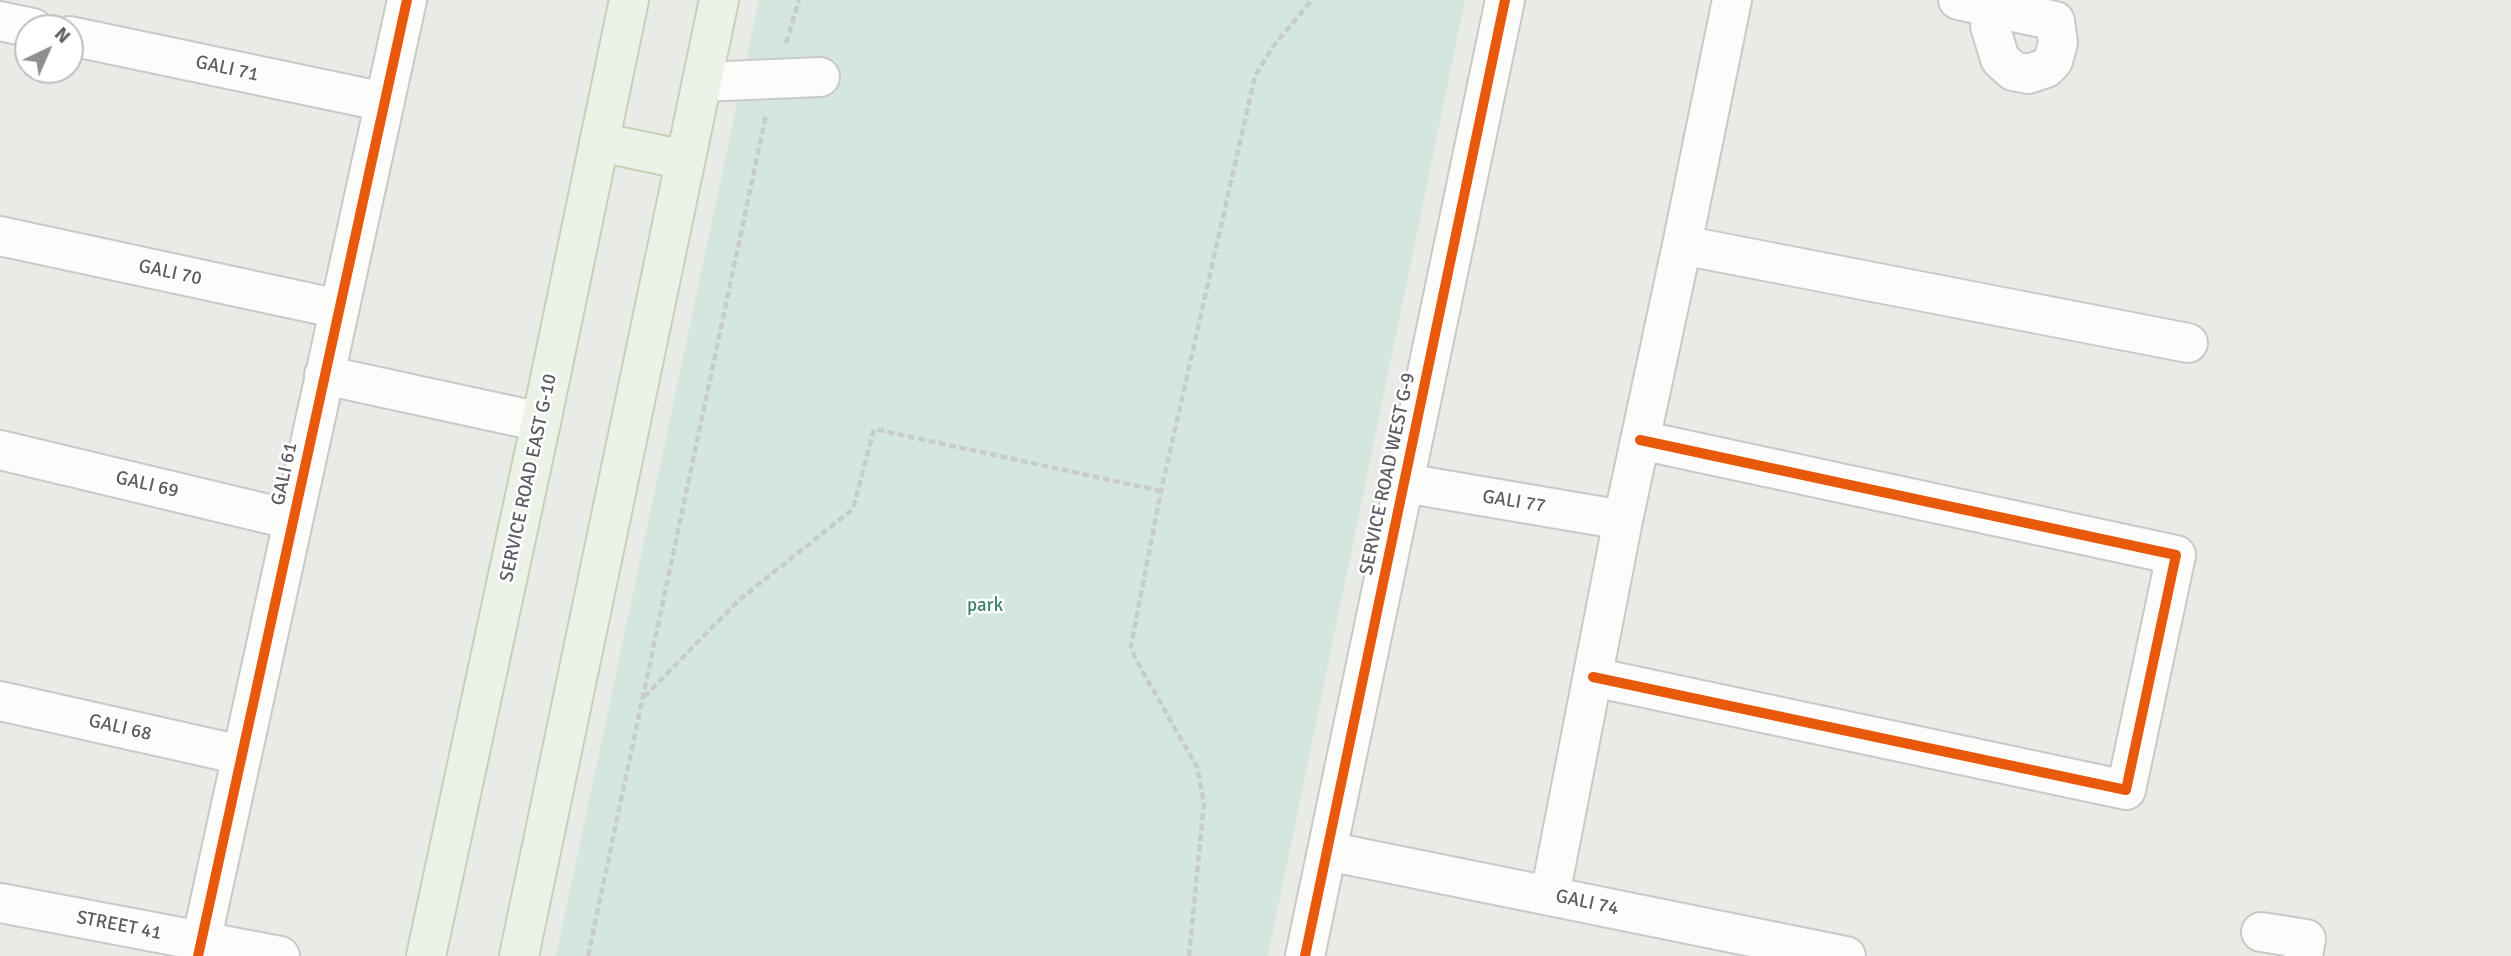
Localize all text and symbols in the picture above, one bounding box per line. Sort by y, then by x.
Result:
north arrow [14,14,84,84]
text: N [49,22,75,49]
street label: GALI 71 [193,51,261,87]
street label: GALI 70 [136,255,204,291]
street label: SERVICE ROAD WEST G-9 [1355,371,1421,577]
street label: SERVICE ROAD EAST G-10 [496,372,562,584]
street label: GALI 61 [267,440,303,508]
street label: GALI 69 [113,467,181,503]
street label: GALI 77 [1481,486,1547,518]
park label: park [967,595,1003,617]
street label: GALI 68 [86,710,154,746]
street label: GALI 74 [1553,885,1621,921]
street label: STREET 41 [74,907,164,945]

